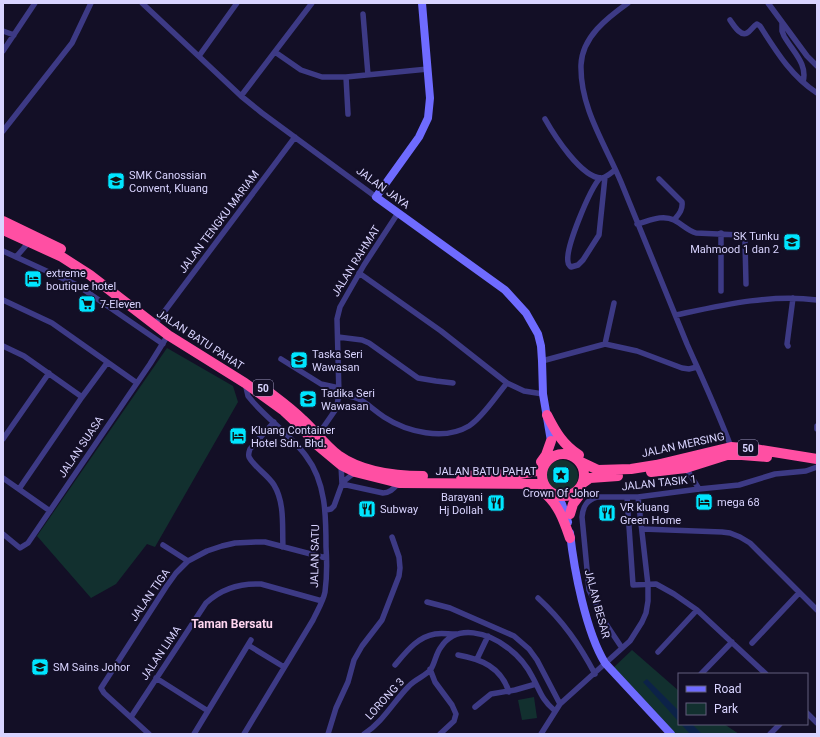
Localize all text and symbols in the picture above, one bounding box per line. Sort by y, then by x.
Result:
street label: JALAN JAYA [354,164,413,212]
street label: JALAN TENGKU MARIAM [176,168,262,276]
place label: SMK Canossian Convent, Kluang [129,169,208,195]
school or university icon: SMK Canossian Convent, Kluang [106,171,126,191]
street label: JALAN RAHMAT [329,223,383,299]
place label: SK Tunku Mahmood 1 dan 2 [690,230,779,256]
school or university icon: SK Tunku Mahmood 1 dan 2 [782,232,802,252]
place label: extreme boutique hotel [46,267,116,293]
hotel icon: extreme boutique hotel [23,269,43,289]
supermarket icon: 7-Eleven [77,294,97,314]
place label: 7-Eleven [100,298,141,311]
street label: JALAN BATU PAHAT [154,307,246,373]
place label: Taska Seri Wawasan [312,348,363,374]
school or university icon: Taska Seri Wawasan [289,350,309,370]
road number: 50 [253,380,273,396]
place label: Tadika Seri Wawasan [321,387,375,413]
school or university icon: Tadika Seri Wawasan [298,389,318,409]
street label: JALAN SUASA [56,413,107,480]
place label: Kluang Container Hotel Sdn. Bhd. [251,424,335,450]
hotel icon: Kluang Container Hotel Sdn. Bhd. [228,426,248,446]
street label: JALAN MERSING [640,430,726,460]
road number: 50 [738,440,758,456]
street label: JALAN BATU PAHAT [435,465,537,478]
place icon: Crown Of Johor [551,465,571,485]
street label: JALAN TASIK 1 [621,473,697,493]
place label: Crown Of Johor [523,487,600,500]
place label: Barayani Hj Dollah [439,491,483,517]
hotel icon: mega 68 [694,492,714,512]
restaurant icon: Barayani Hj Dollah [486,493,506,513]
place label: mega 68 [717,496,760,509]
restaurant icon: Subway [357,499,377,519]
place label: VR kluang Green Home [620,501,681,527]
place label: Subway [380,503,419,516]
restaurant icon: VR kluang Green Home [597,503,617,523]
street label: JALAN SATU [308,524,322,588]
street label: JALAN TIGA [127,566,173,624]
street label: JALAN BESAR [582,568,612,640]
district label: Taman Bersatu [191,617,273,631]
street label: JALAN LIMA [138,623,184,683]
school or university icon: SM Sains Johor [30,657,50,677]
place label: SM Sains Johor [53,661,130,674]
legend [678,673,808,725]
street label: LORONG 3 [363,675,407,723]
text: Road [714,682,742,696]
text: Park [714,702,739,716]

